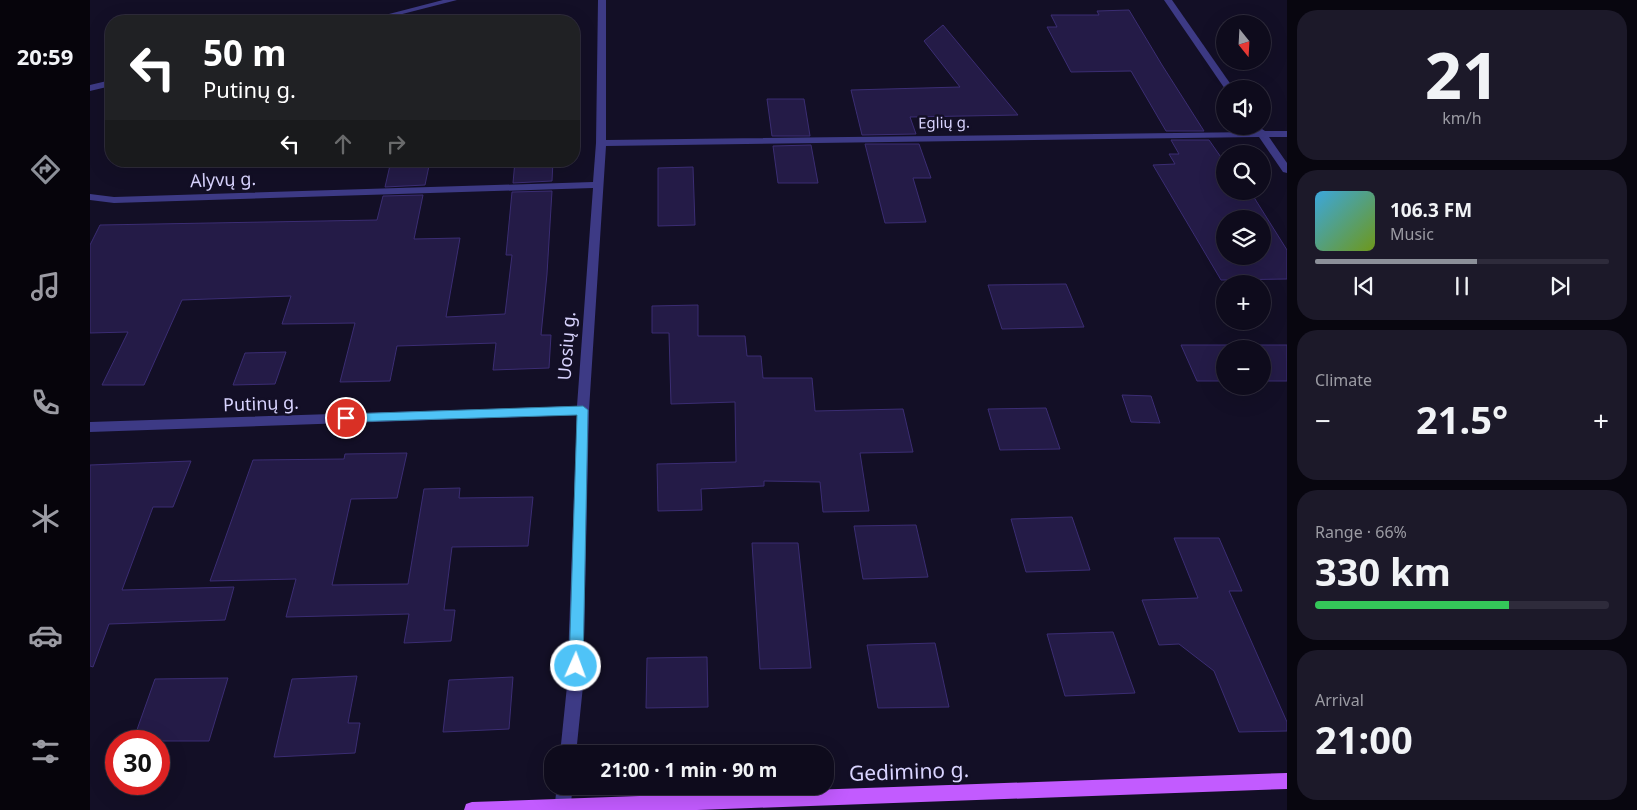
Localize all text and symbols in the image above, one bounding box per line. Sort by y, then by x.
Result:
north arrow [1216,15,1271,70]
map controls [1216,15,1271,395]
text: 50 m [203,29,286,76]
text: 21 [1425,30,1499,118]
icon: left [120,35,185,100]
text: 20:59 [17,41,73,71]
text: Putinų g. [203,74,296,104]
button: sound [1216,80,1271,135]
text: km/h [1442,107,1482,129]
street label: Eglių g. [918,112,970,132]
icon: left [276,130,304,158]
icon: ahead [329,130,357,158]
icon: right [382,130,410,158]
button: search [1216,145,1271,200]
icon: directions [28,152,63,187]
street label: Alyvų g. [189,166,256,192]
text: 106.3 FM [1390,197,1472,223]
button: layers [1216,210,1271,265]
text: Music [1390,223,1434,245]
icon: music [28,269,63,304]
icon: previous [1350,272,1378,300]
icon: pause [1448,272,1476,300]
icon: next [1546,272,1574,300]
button: + [1216,275,1271,330]
street label: Uosių g. [552,311,580,381]
button: − [1216,340,1271,395]
text: Climate [1315,369,1372,391]
icon: phone [28,385,63,420]
street label: Putinų g. [223,390,299,416]
text: 21.5° [1416,393,1508,445]
pin [325,397,367,439]
text: − [1315,401,1331,439]
text: + [1593,401,1609,439]
icon: arrive [332,404,360,432]
icon: climate [28,501,63,536]
text: Range · 66% [1315,521,1407,543]
text: 330 km [1315,545,1451,597]
icon: car [28,618,63,653]
position arrow [549,639,601,691]
text: Arrival [1315,689,1364,711]
text: 21:00 [1315,713,1413,765]
speed limit sign: 30 [105,730,170,795]
icon: filters [28,734,63,769]
street label: Gedimino g. [848,755,970,787]
text: 21:00 · 1 min · 90 m [601,757,777,783]

